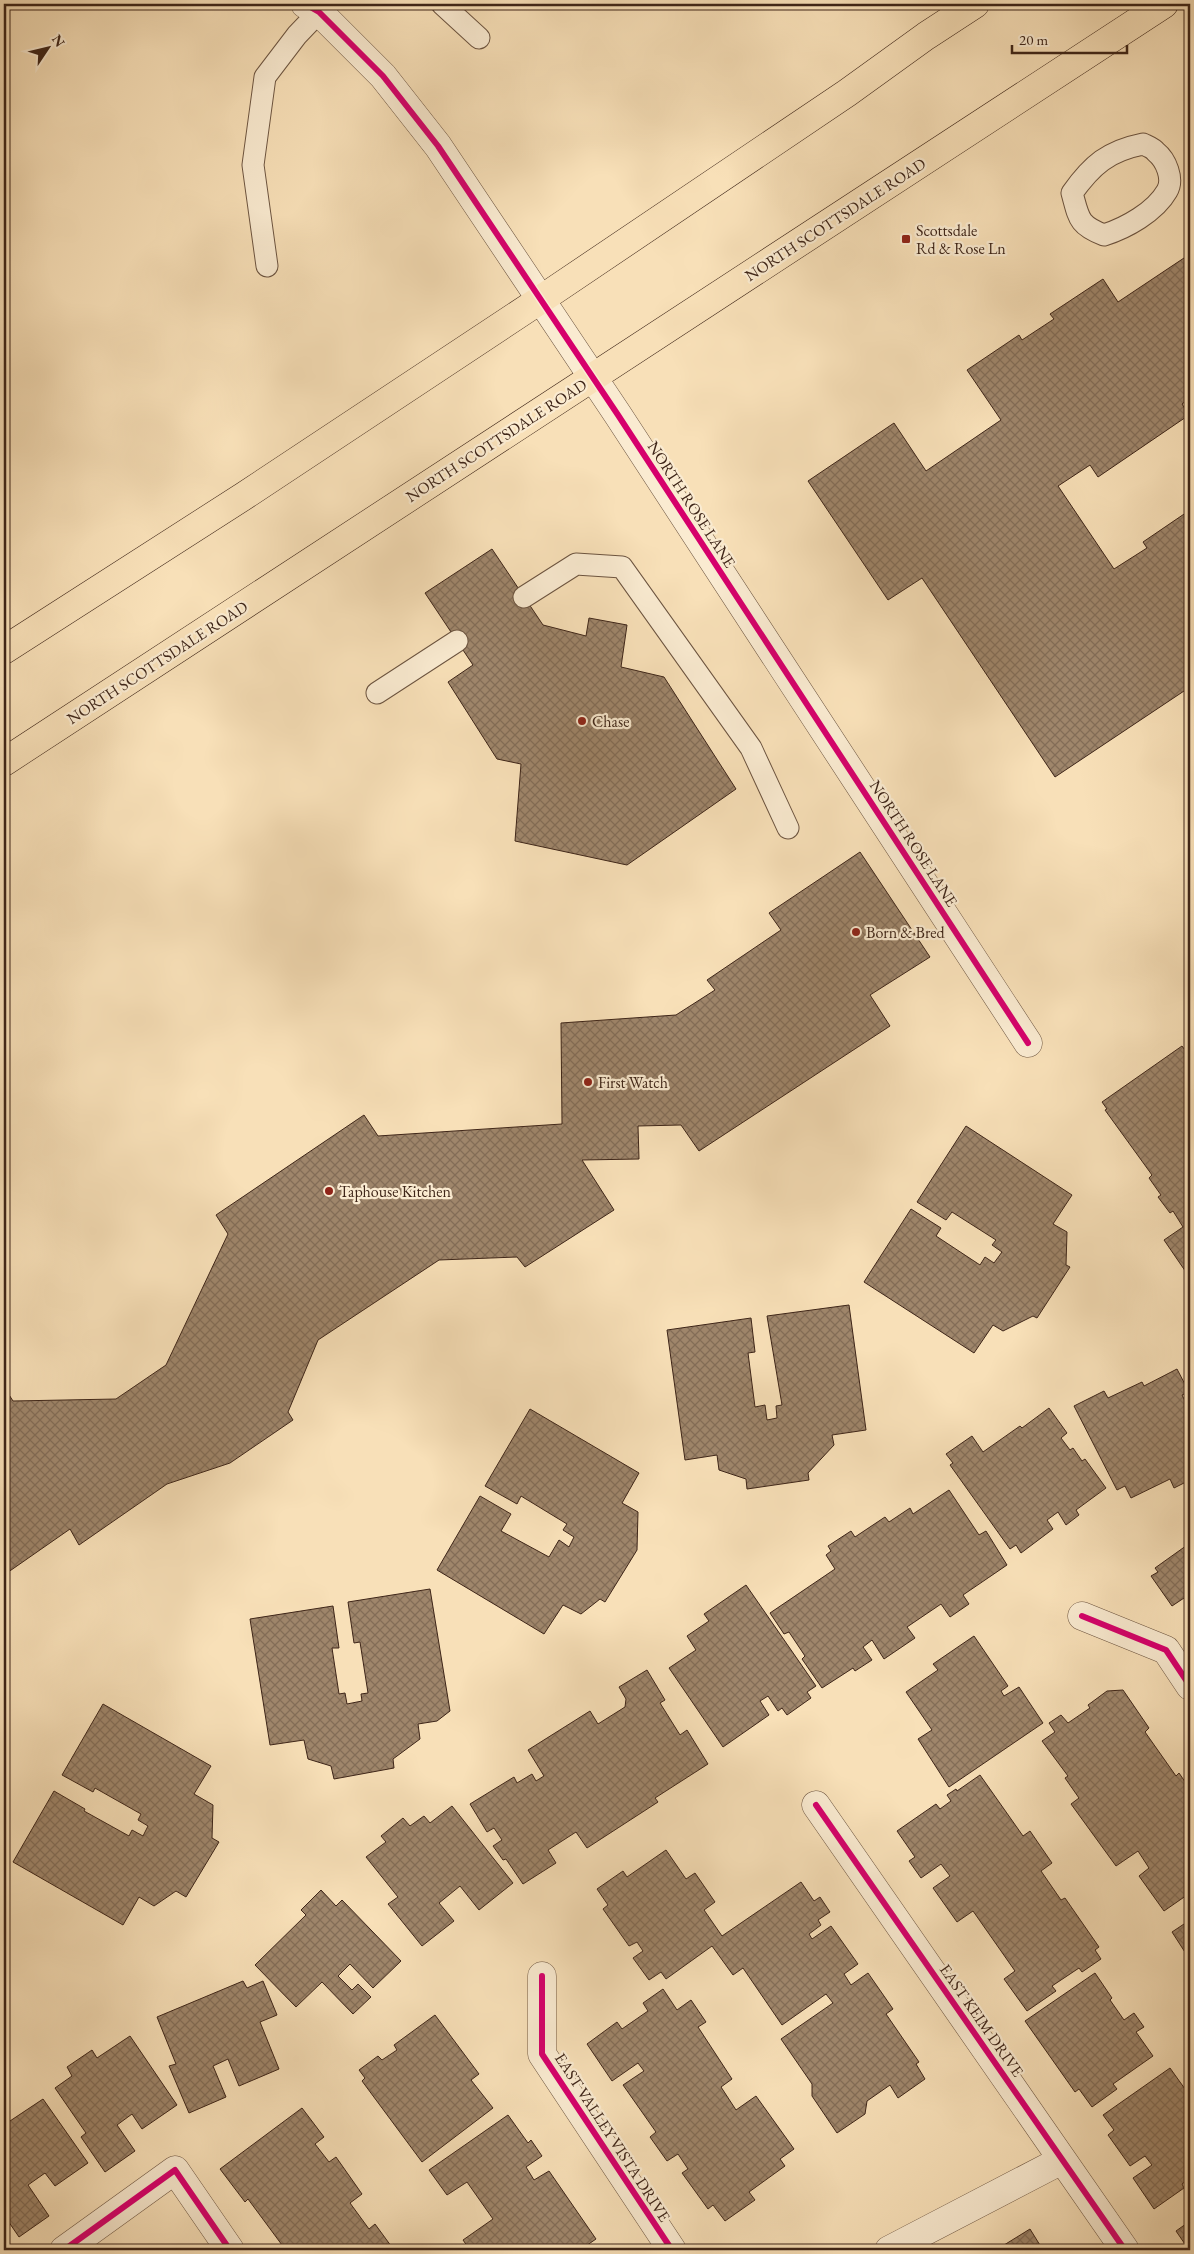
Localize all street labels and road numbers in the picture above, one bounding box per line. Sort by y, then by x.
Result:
street label: NORTH SCOTTSDALE ROAD [741,153,930,286]
street label: NORTH SCOTTSDALE ROAD [402,374,591,507]
street label: NORTH ROSE LANE [643,437,740,572]
street label: NORTH SCOTTSDALE ROAD [63,596,252,729]
street label: NORTH ROSE LANE [865,776,962,911]
street label: EAST KEIM DRIVE [935,1960,1028,2081]
street label: EAST VALLEY VISTA DRIVE [550,2049,675,2226]

